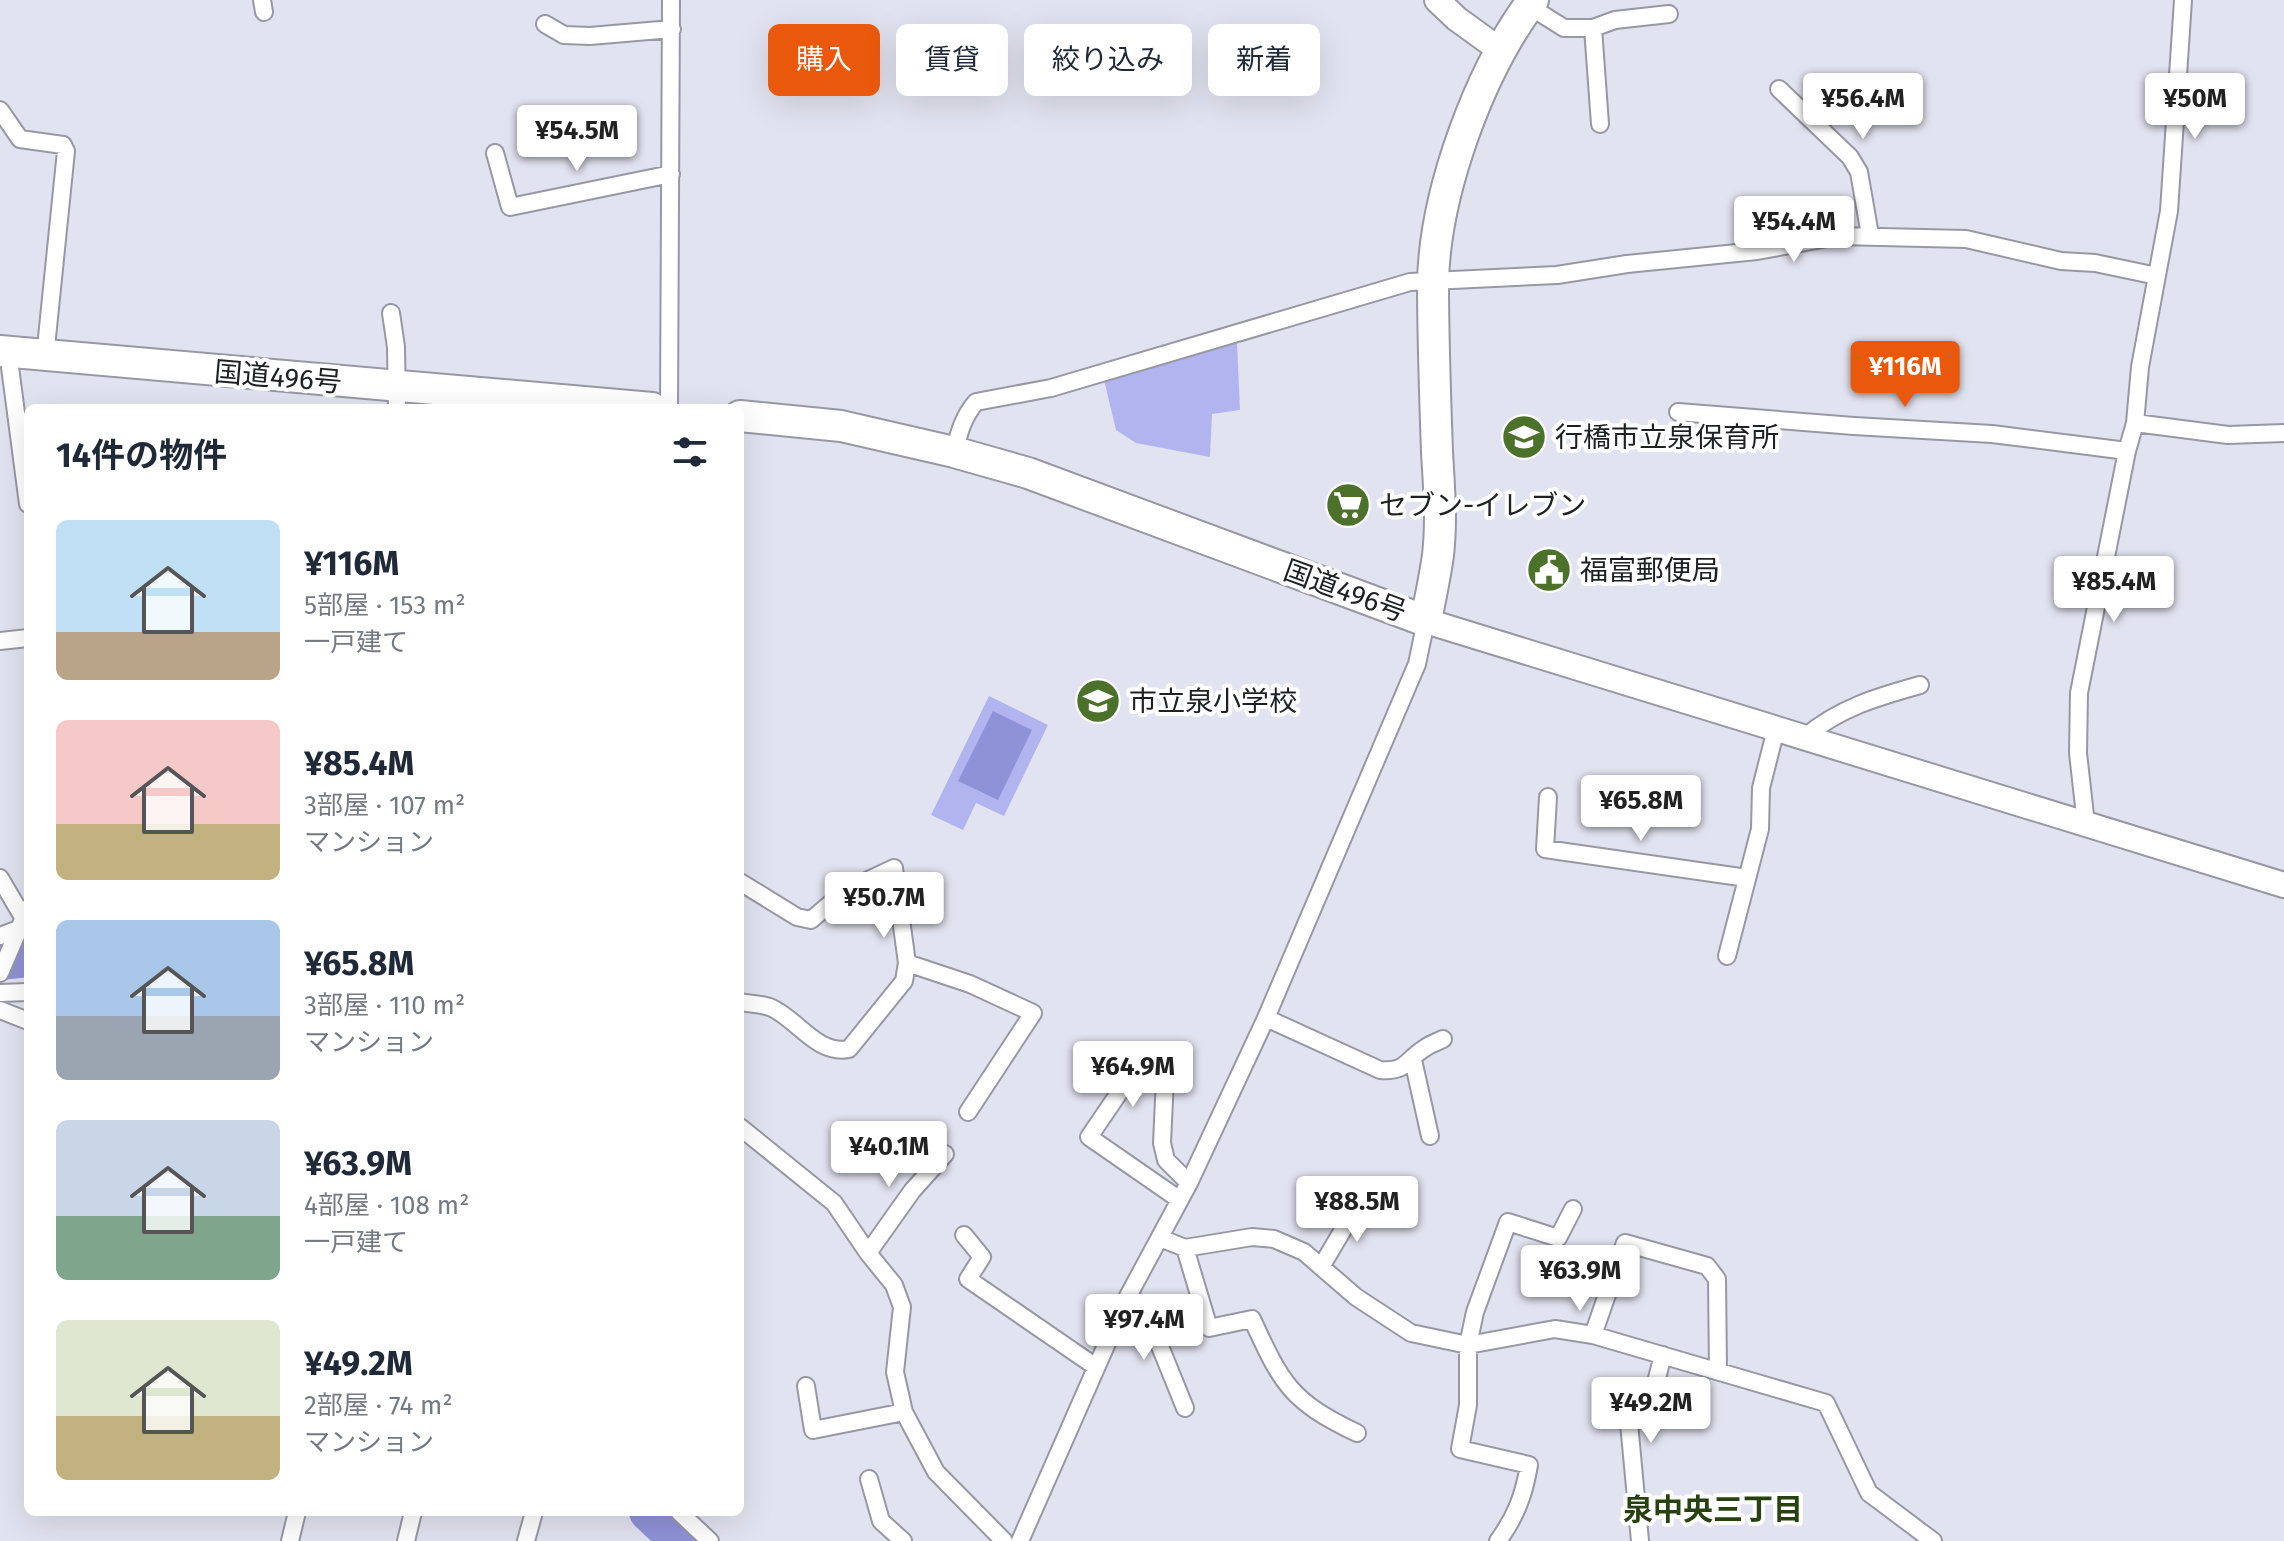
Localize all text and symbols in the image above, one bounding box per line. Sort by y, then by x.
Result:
chip: 購入 [768,24,880,96]
chip: 賃貸 [896,24,1008,96]
chip: 絞り込み [1024,24,1192,96]
chip: 新着 [1208,24,1320,96]
pin: ¥56.4M [1798,73,1928,141]
pin: ¥50M [2148,73,2242,141]
text: ¥56.4M [1821,83,1905,114]
text: ¥50M [2163,83,2227,114]
pin: ¥54.5M [512,105,642,173]
text: ¥54.5M [535,115,619,146]
pin: ¥54.4M [1729,196,1859,264]
text: ¥54.4M [1752,206,1836,237]
pin: ¥116M [1849,341,1961,409]
text: ¥116M [1869,351,1941,382]
street label: 国道496号 [213,355,343,399]
school or university icon: 行橋市立泉保育所 [1500,413,1548,461]
place label: 行橋市立泉保育所 [1555,421,1779,454]
icon: filters [668,430,712,474]
text: 14件の物件 [56,435,227,476]
supermarket icon: セブン-イレブン [1324,481,1372,529]
place label: セブン-イレブン [1379,489,1586,522]
text: ¥116M [304,543,399,584]
public building icon: 福富郵便局 [1525,546,1573,594]
icon: home [120,552,216,648]
street label: 国道496号 [1279,554,1411,628]
place label: 福富郵便局 [1580,554,1720,587]
pin: ¥85.4M [2049,556,2179,624]
text: ¥85.4M [2072,566,2156,597]
text: 5部屋 · 153 m² [304,590,466,621]
text: 一戸建て [304,627,408,658]
school or university icon: 市立泉小学校 [1074,677,1122,725]
place label: 市立泉小学校 [1129,685,1297,718]
text: ¥85.4M [304,743,414,784]
icon: home [120,752,216,848]
pin: ¥65.8M [1576,775,1706,843]
text: ¥65.8M [1599,785,1683,816]
text: 3部屋 · 107 m² [304,790,465,821]
text: マンション [304,827,434,858]
pin: ¥50.7M [819,872,949,940]
text: ¥50.7M [843,882,925,913]
text: ¥65.8M [304,943,414,984]
icon: home [120,952,216,1048]
text: 3部屋 · 110 m² [304,990,465,1021]
text: マンション [304,1027,434,1058]
pin: ¥64.9M [1068,1041,1198,1109]
text: ¥64.9M [1091,1051,1175,1082]
pin: ¥40.1M [824,1121,954,1189]
text: ¥40.1M [849,1131,929,1162]
text: ¥63.9M [304,1143,412,1184]
icon: home [120,1152,216,1248]
pin: ¥88.5M [1292,1176,1422,1244]
text: ¥88.5M [1314,1186,1400,1217]
text: 4部屋 · 108 m² [304,1190,469,1221]
text: 一戸建て [304,1227,408,1258]
pin: ¥63.9M [1515,1245,1645,1313]
text: ¥63.9M [1539,1255,1621,1286]
pin: ¥97.4M [1079,1294,1209,1362]
text: ¥97.4M [1103,1304,1185,1335]
text: ¥49.2M [304,1343,413,1384]
icon: home [120,1352,216,1448]
pin: ¥49.2M [1586,1377,1716,1445]
text: ¥49.2M [1609,1387,1693,1418]
text: 2部屋 · 74 m² [304,1390,453,1421]
text: マンション [304,1427,434,1458]
district label: 泉中央三丁目 [1623,1492,1803,1528]

